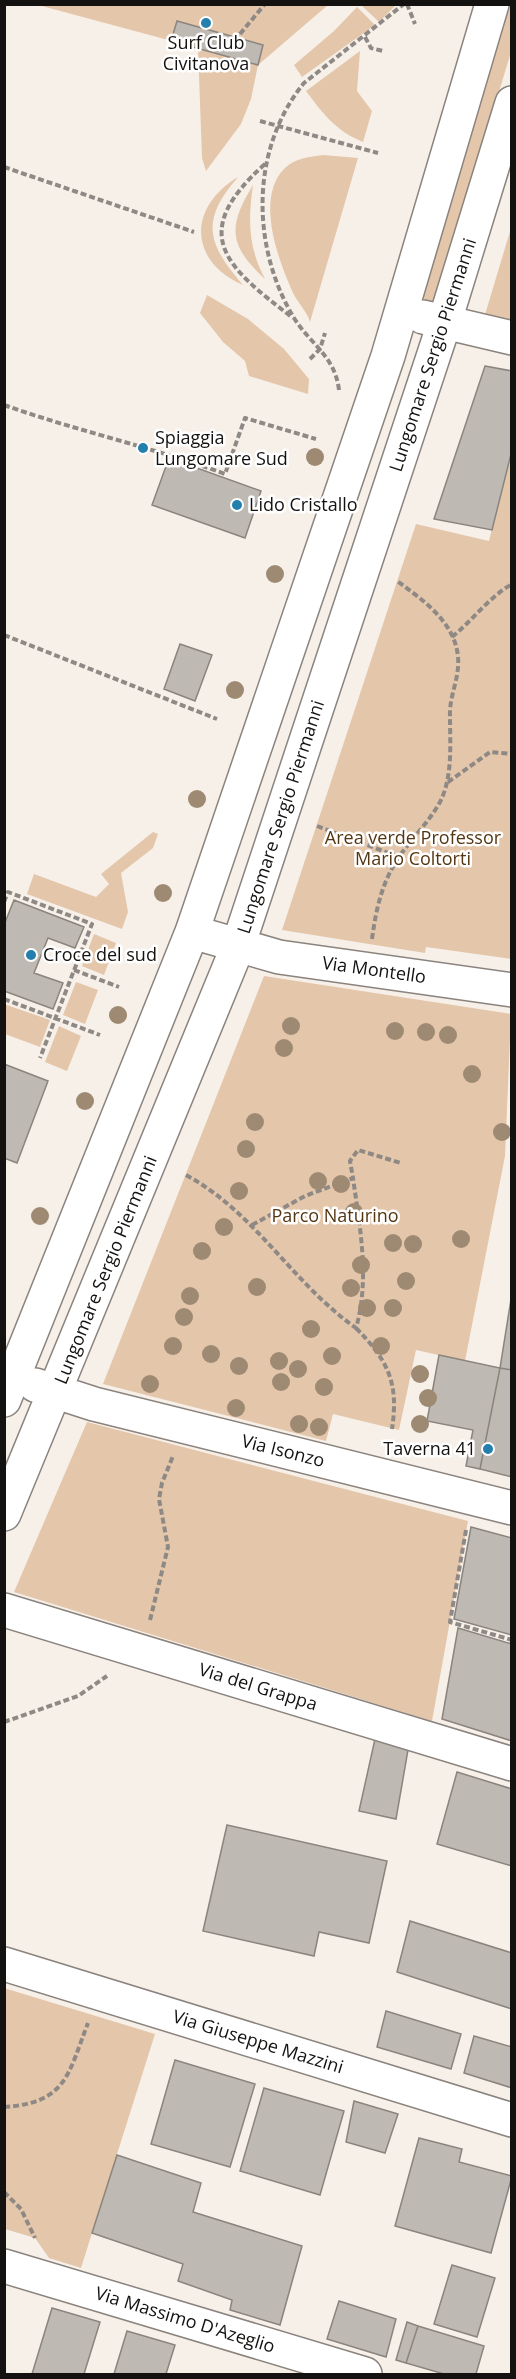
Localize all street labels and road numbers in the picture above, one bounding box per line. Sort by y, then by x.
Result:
street label: Lungomare Sergio Piermanni [383,235,481,475]
street label: Lungomare Sergio Piermanni [231,697,329,937]
street label: Via Montello [321,950,428,988]
street label: Lungomare Sergio Piermanni [48,1152,162,1387]
street label: Via Isonzo [239,1428,327,1472]
street label: Via del Grappa [196,1657,321,1715]
street label: Via Giuseppe Mazzini [170,2004,347,2078]
street label: Via Massimo D'Azeglio [93,2280,278,2358]

